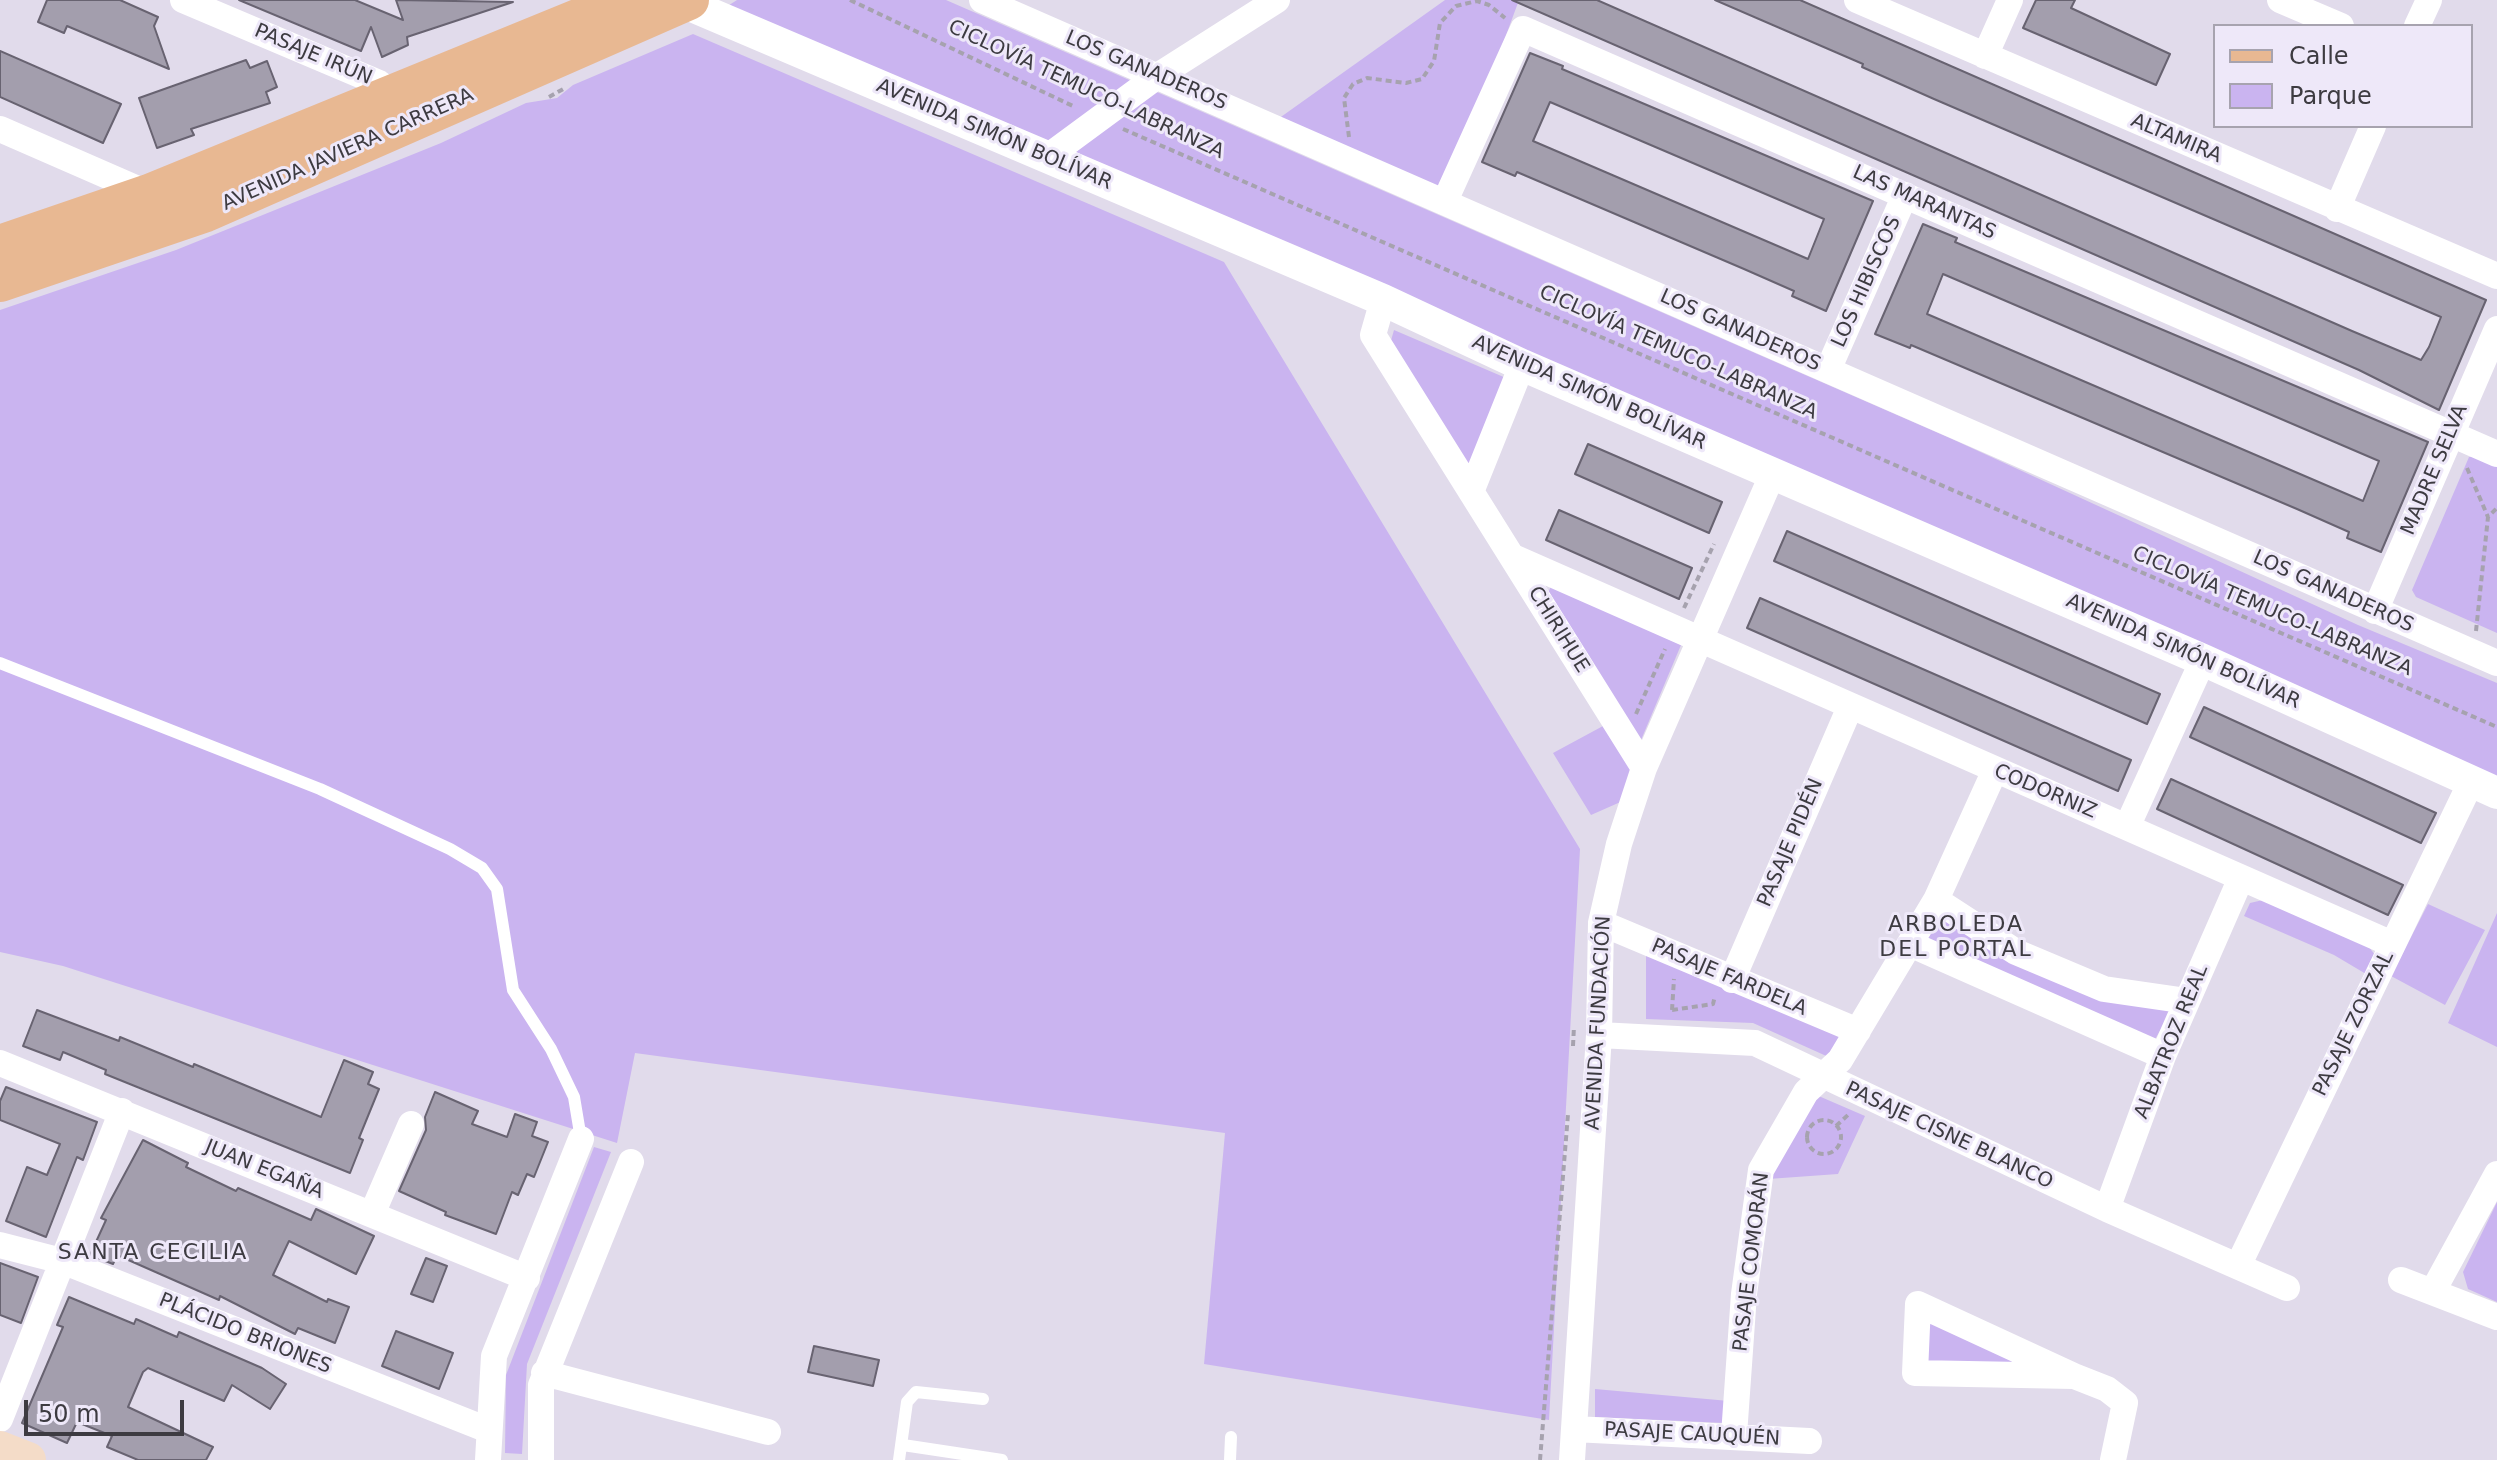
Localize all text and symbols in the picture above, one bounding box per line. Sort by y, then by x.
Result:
street label: CICLOVÍA TEMUCO-LABRANZA [944,15,1228,165]
street label: PASAJE IRÚN [251,19,375,91]
legend [2213,24,2473,128]
street label: LOS GANADEROS [1061,26,1231,116]
text: Calle [2289,42,2349,70]
street label: AVENIDA SIMÓN BOLÍVAR [873,74,1115,196]
text: Parque [2289,82,2372,110]
street label: AVENIDA JAVIERA CARRERA [219,84,477,216]
street label: ALTAMIRA [2127,109,2225,169]
street label: LAS MARANTAS [1849,161,1999,245]
street label: LOS HIBISCOS [1827,213,1907,351]
street label: CICLOVÍA TEMUCO-LABRANZA [1535,281,1821,425]
street label: LOS GANADEROS [1656,285,1824,377]
street label: AVENIDA SIMÓN BOLÍVAR [1468,330,1710,456]
street label: MADRE SELVA [2397,401,2473,539]
street label: CICLOVÍA TEMUCO-LABRANZA [2128,542,2416,682]
street label: LOS GANADEROS [2249,546,2417,638]
street label: CHIRIHUE [1522,583,1594,677]
street label: AVENIDA SIMÓN BOLÍVAR [2062,589,2304,715]
street label: CODORNIZ [1990,760,2100,824]
street label: PASAJE PIDÉN [1753,775,1829,911]
district label: ARBOLEDA DEL PORTAL [1879,912,2033,964]
street label: AVENIDA FUNDACIÓN [1581,915,1617,1131]
street label: PASAJE FARDELA [1648,934,1810,1022]
street label: PASAJE ZORZAL [2309,948,2399,1100]
street label: ALBATROZ REAL [2130,962,2214,1122]
street label: PASAJE CISNE BLANCO [1841,1077,2057,1195]
street label: JUAN EGAÑA [201,1135,327,1205]
street label: PASAJE COMORÁN [1729,1171,1775,1353]
district label: SANTA CECILIA [58,1240,248,1266]
street label: PLÁCIDO BRIONES [155,1288,335,1380]
scale bar [28,1384,188,1434]
text: 50 m [38,1400,100,1428]
street label: PASAJE CAUQUÉN [1603,1418,1781,1452]

